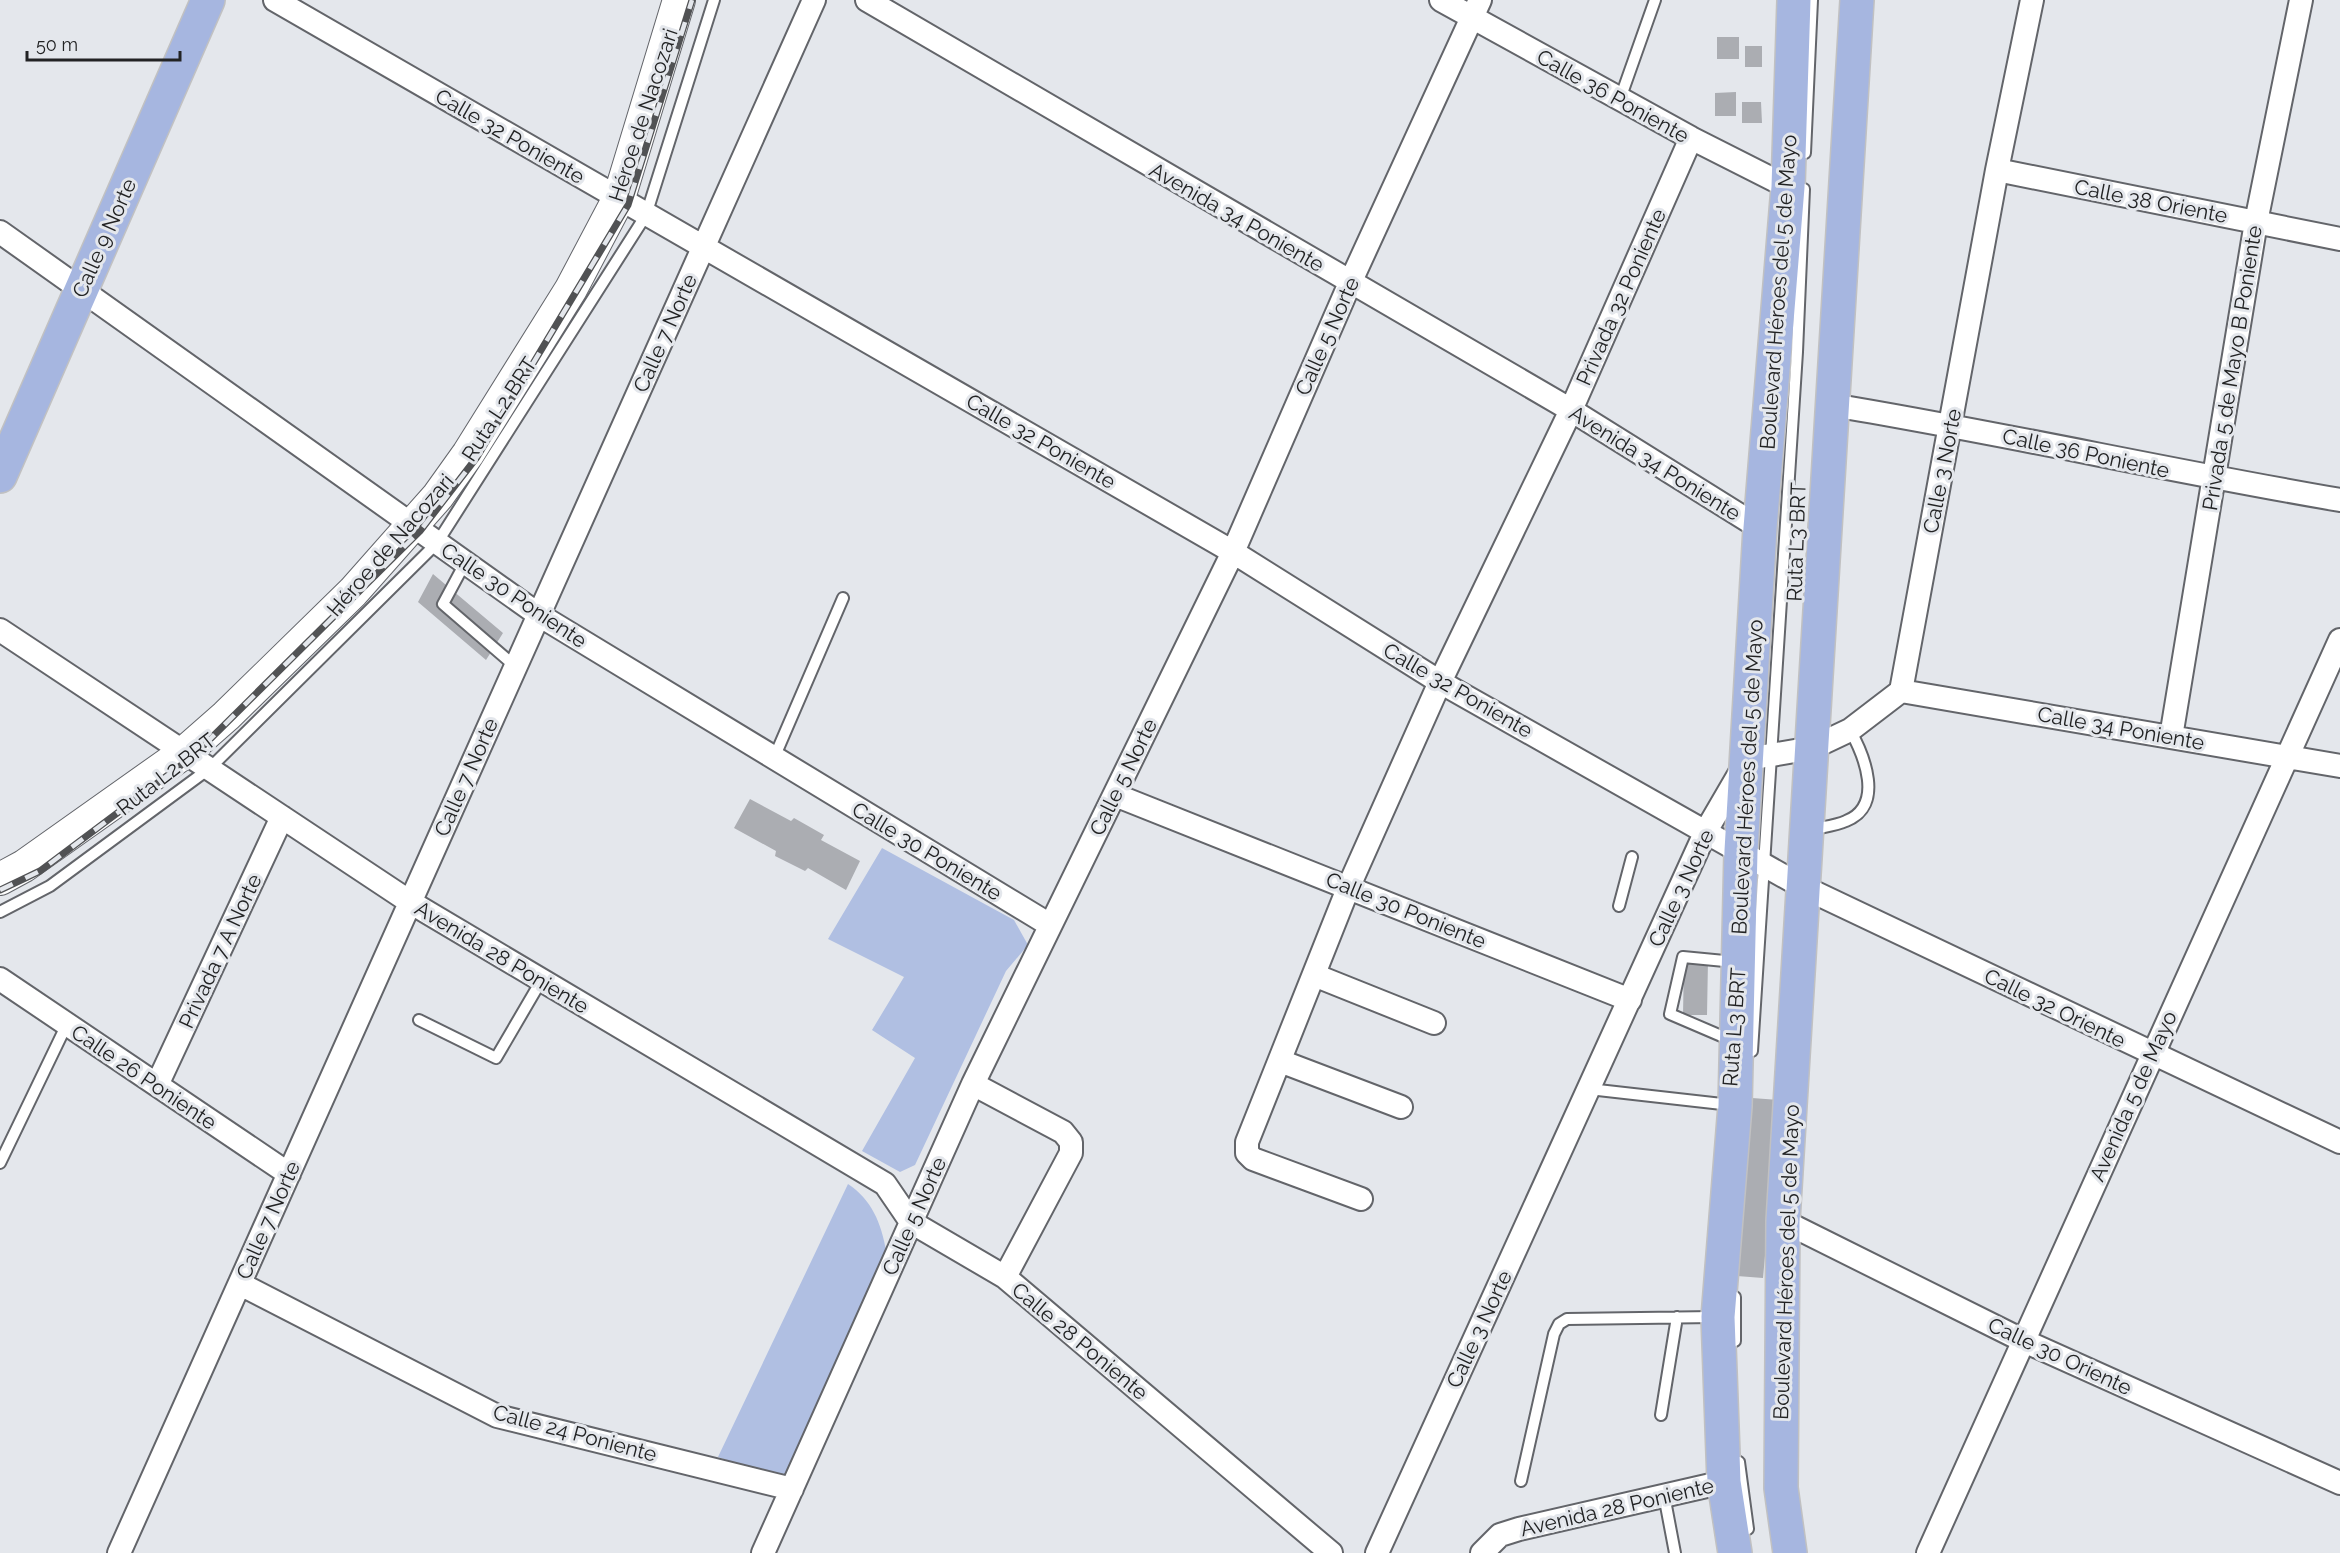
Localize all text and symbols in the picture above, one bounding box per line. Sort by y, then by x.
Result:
scale bar [27,24,180,62]
street label: Héroe de Nacozari [603,25,683,205]
text: 50 m [36,34,78,55]
street label: Calle 36 Poniente [1533,44,1693,148]
street label: Calle 32 Poniente [431,83,589,189]
street label: Boulevard Héroes del 5 de Mayo [1755,134,1801,450]
street label: Avenida 34 Poniente [1145,157,1329,277]
street label: Calle 38 Oriente [2072,174,2230,228]
street label: Calle 9 Norte [67,175,141,301]
street label: Privada 32 Poniente [1571,205,1671,389]
street label: Privada 5 de Mayo B Poniente [2197,224,2267,512]
street label: Calle 7 Norte [628,270,702,396]
street label: Calle 5 Norte [1290,273,1364,399]
street label: Ruta L2 BRT [456,352,542,466]
street label: Calle 32 Poniente [962,388,1120,494]
street label: Avenida 34 Poniente [1565,400,1745,526]
street label: Calle 3 Norte [1918,406,1966,536]
street label: Calle 36 Poniente [2000,423,2172,483]
street label: Héroe de Nacozari [321,469,459,621]
street label: Ruta L3 BRT [1781,482,1811,602]
street label: Calle 30 Poniente [436,537,592,653]
street label: Boulevard Héroes del 5 de Mayo [1726,619,1768,935]
street label: Calle 32 Poniente [1379,637,1537,743]
street label: Calle 34 Poniente [2036,701,2206,755]
street label: Calle 7 Norte [429,714,503,840]
street label: Calle 5 Norte [1084,715,1162,839]
street label: Ruta L2 BRT [112,727,221,820]
street label: Calle 30 Poniente [848,796,1006,906]
street label: Calle 3 Norte [1643,825,1719,951]
street label: Calle 30 Poniente [1322,867,1490,953]
street label: Privada 7 A Norte [173,870,267,1032]
street label: Avenida 28 Poniente [411,895,593,1019]
street label: Calle 32 Oriente [1980,963,2130,1053]
street label: Ruta L3 BRT [1717,967,1751,1087]
street label: Avenida 5 de Mayo [2084,1007,2182,1185]
street label: Calle 26 Poniente [67,1019,221,1135]
street label: Boulevard Héroes del 5 de Mayo [1768,1104,1804,1420]
street label: Calle 5 Norte [877,1153,951,1279]
street label: Calle 7 Norte [231,1157,305,1283]
street label: Calle 3 Norte [1441,1266,1517,1392]
street label: Calle 28 Poniente [1007,1277,1153,1405]
street label: Calle 30 Oriente [1984,1312,2136,1400]
street label: Calle 24 Poniente [490,1399,660,1467]
street label: Avenida 28 Poniente [1518,1473,1716,1541]

